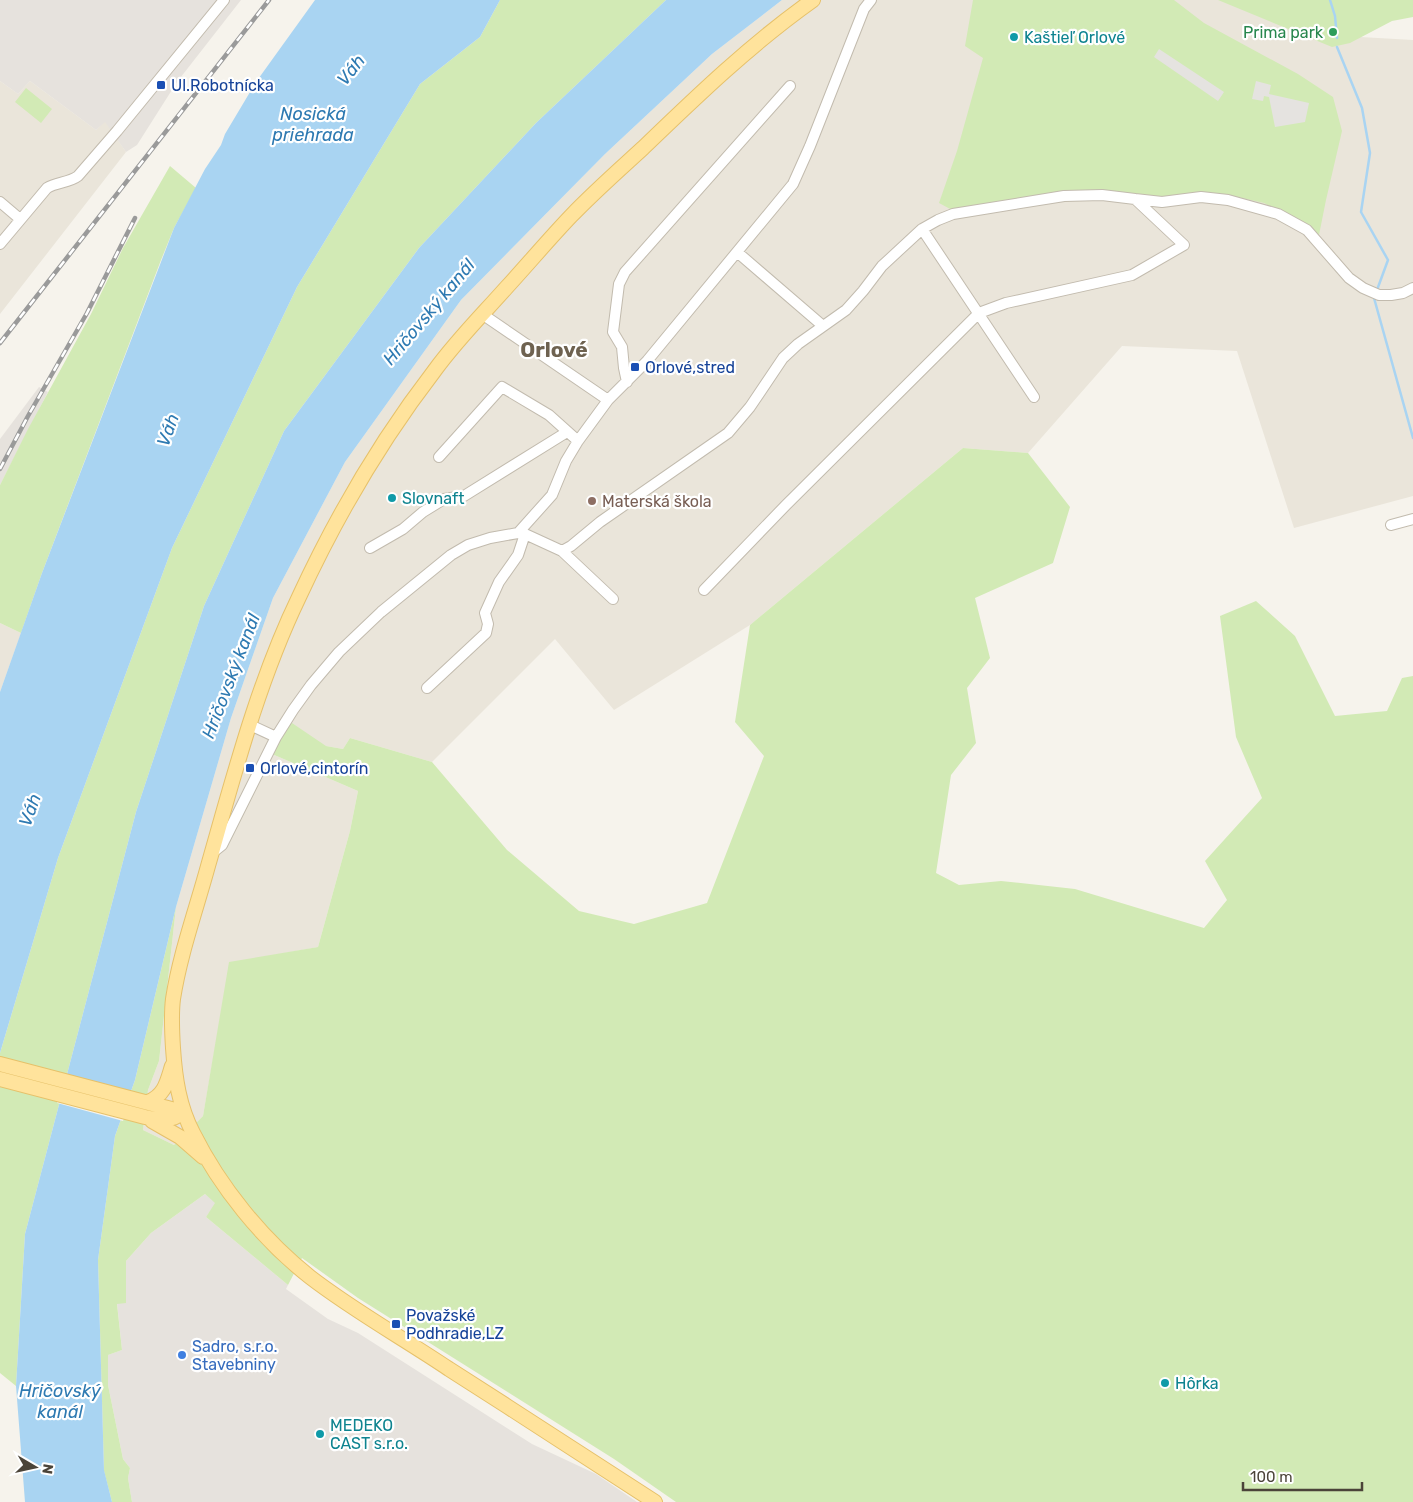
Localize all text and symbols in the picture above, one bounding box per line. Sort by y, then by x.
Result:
place label: Prima park [1243,23,1324,42]
marker: Prima park [1327,26,1339,38]
place label: Kaštieľ Orlové [1024,28,1125,47]
marker: Kaštieľ Orlové [1008,31,1020,43]
water label: Váh [332,50,370,90]
place label: Ul.Robotnícka [171,76,274,95]
marker: Ul.Robotnícka [155,79,167,91]
water label: Nosická priehrada [271,103,354,146]
water label: Hričovský kanál [378,254,480,370]
district label: Orlové [520,337,588,362]
place label: Orlové,stred [645,358,735,377]
marker: Orlové,stred [629,361,641,373]
water label: Váh [152,411,184,449]
place label: Slovnaft [402,489,464,508]
marker: Slovnaft [386,492,398,504]
place label: Materská škola [602,492,712,511]
marker: Materská škola [586,495,598,507]
water label: Hričovský kanál [197,610,265,741]
place label: Orlové,cintorín [260,759,368,778]
marker: Orlové,cintorín [244,762,256,774]
water label: Váh [14,791,46,829]
place label: Považské Podhradie,LZ [406,1306,504,1343]
marker: Považské Podhradie,LZ [390,1318,402,1330]
place label: Sadro, s.r.o. Stavebniny [192,1337,278,1374]
marker: Sadro, s.r.o. Stavebniny [176,1349,188,1361]
place label: Hôrka [1175,1374,1219,1393]
marker: Hôrka [1159,1377,1171,1389]
water label: Hričovský kanál [19,1380,102,1423]
place label: MEDEKO CAST s.r.o. [330,1416,408,1453]
marker: MEDEKO CAST s.r.o. [314,1428,326,1440]
north arrow [10,1442,60,1492]
scale bar [1243,1460,1362,1492]
text: N [38,1463,57,1475]
text: 100 m [1250,1468,1292,1486]

